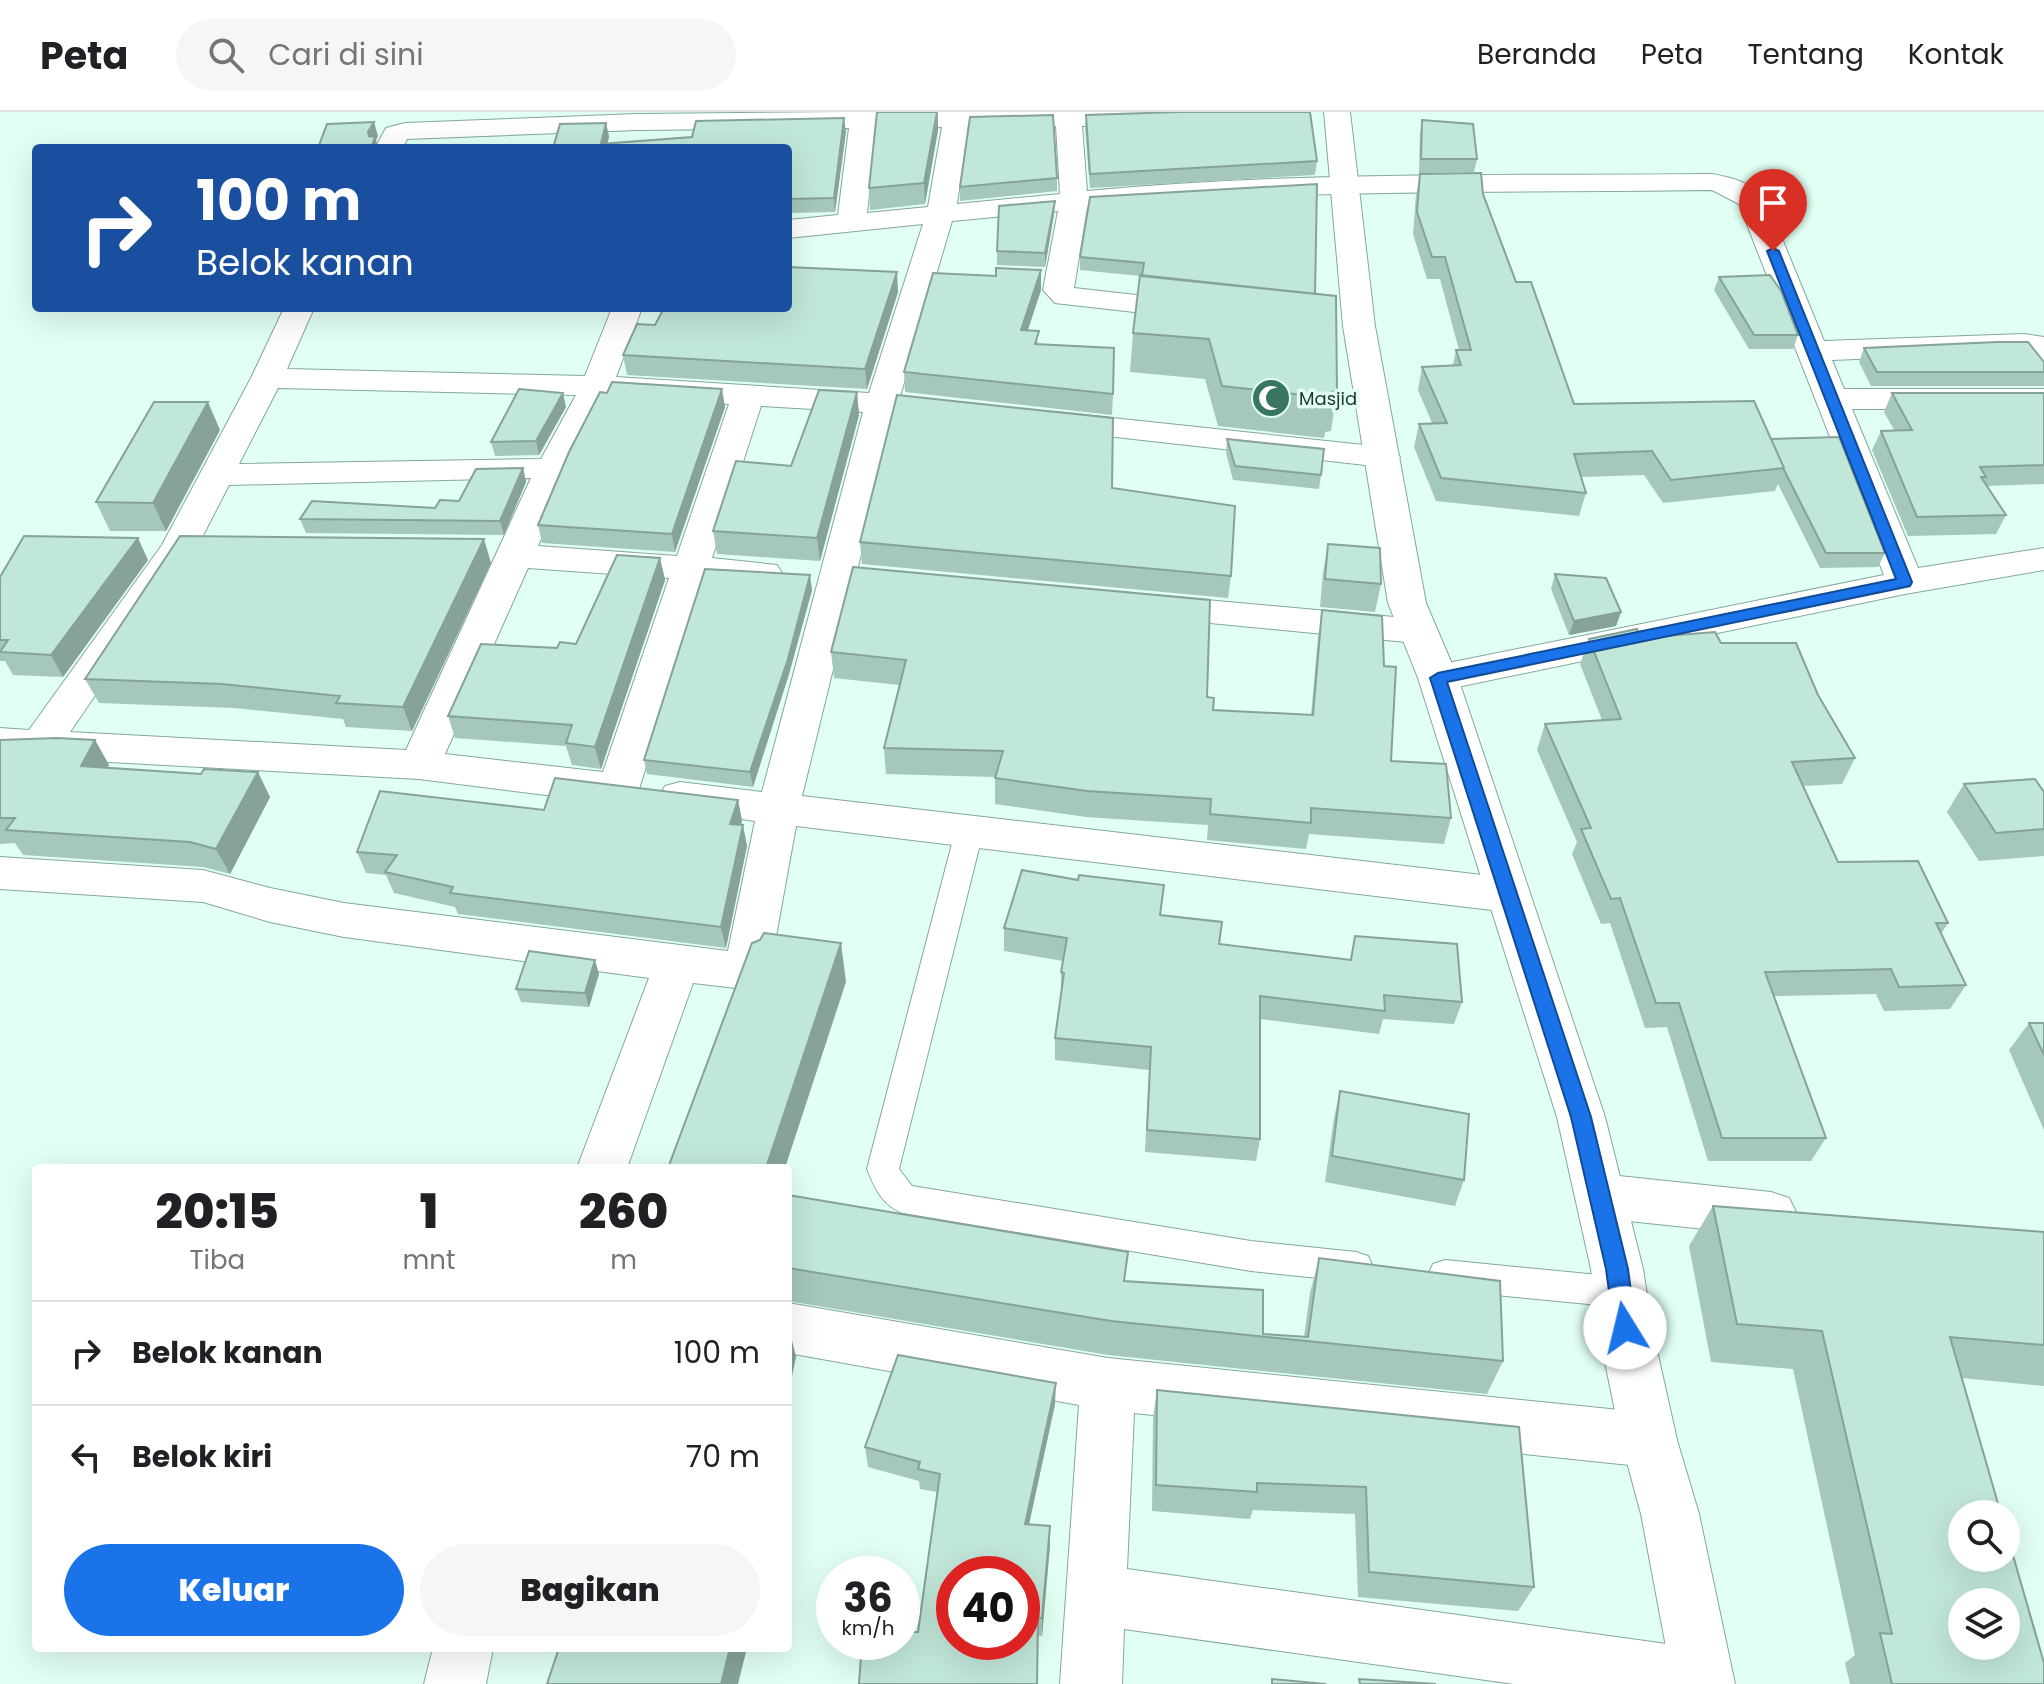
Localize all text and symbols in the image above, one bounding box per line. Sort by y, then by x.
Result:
search box [176,19,736,91]
text: Peta [40,29,128,82]
icon: search [204,33,248,77]
text: Cari di sini [268,33,424,76]
text: Beranda [1477,35,1597,74]
text: Peta [1641,35,1703,74]
text: Tentang [1747,35,1864,74]
text: Kontak [1908,35,2004,74]
text: 100 m [196,161,361,240]
pin [1739,169,1807,251]
icon: right [64,176,168,280]
icon: arrive [1751,181,1795,225]
text: Belok kanan [196,237,414,288]
mosque icon: Masjid [1250,377,1292,419]
place label: Masjid [1299,386,1357,411]
text: 20:15 [156,1178,279,1245]
text: 1 [420,1178,438,1245]
text: 260 [579,1178,668,1245]
text: Tiba [189,1242,245,1278]
text: mnt [403,1242,455,1278]
text: m [610,1242,637,1278]
position arrow [1583,1286,1667,1370]
icon: right [64,1331,108,1375]
text: Belok kanan [132,1331,323,1374]
text: 100 m [674,1331,760,1374]
icon: left [64,1435,108,1479]
text: Belok kiri [132,1435,272,1478]
text: 70 m [686,1435,760,1478]
map controls [1948,1500,2020,1660]
button: search [1948,1500,2020,1572]
button: Keluar [64,1544,404,1636]
button: Bagikan [420,1544,760,1636]
speed limit sign: 40 [936,1556,1040,1660]
text: 36 [843,1570,893,1626]
button: layers [1948,1588,2020,1660]
text: km/h [841,1614,895,1642]

